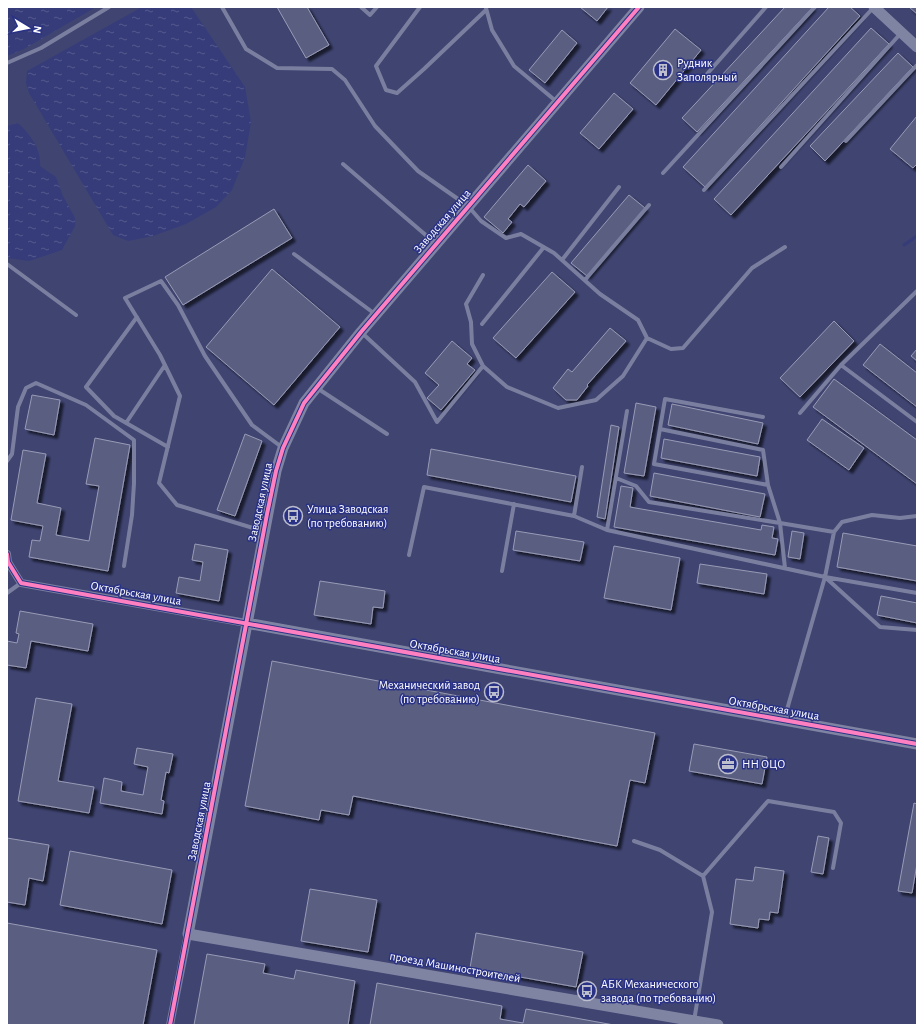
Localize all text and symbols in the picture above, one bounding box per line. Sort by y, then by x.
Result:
north arrow [8,8,48,48]
text: N [31,25,43,34]
place label: Рудник Заполярный [677,57,737,83]
building icon: Рудник Заполярный [652,59,674,81]
street label: Заводская улица [411,186,474,256]
street label: Заводская улица [246,461,275,543]
place label: Улица Заводская (по требованию) [307,503,389,529]
bus stop icon: Улица Заводская (по требованию) [282,505,304,527]
street label: Октябрьская улица [90,579,183,608]
street label: Октябрьская улица [409,637,502,666]
place label: Механический завод (по требованию) [378,679,480,705]
bus stop icon: Механический завод (по требованию) [483,681,505,703]
street label: Октябрьская улица [728,694,821,723]
office icon: НН ОЦО [717,753,739,775]
place label: НН ОЦО [742,758,785,770]
street label: Заводская улица [185,780,214,862]
street label: проезд Машиностроителей [389,950,521,984]
place label: АБК Механического завода (по требованию) [601,978,716,1004]
bus stop icon: АБК Механического завода (по требованию) [576,980,598,1002]

